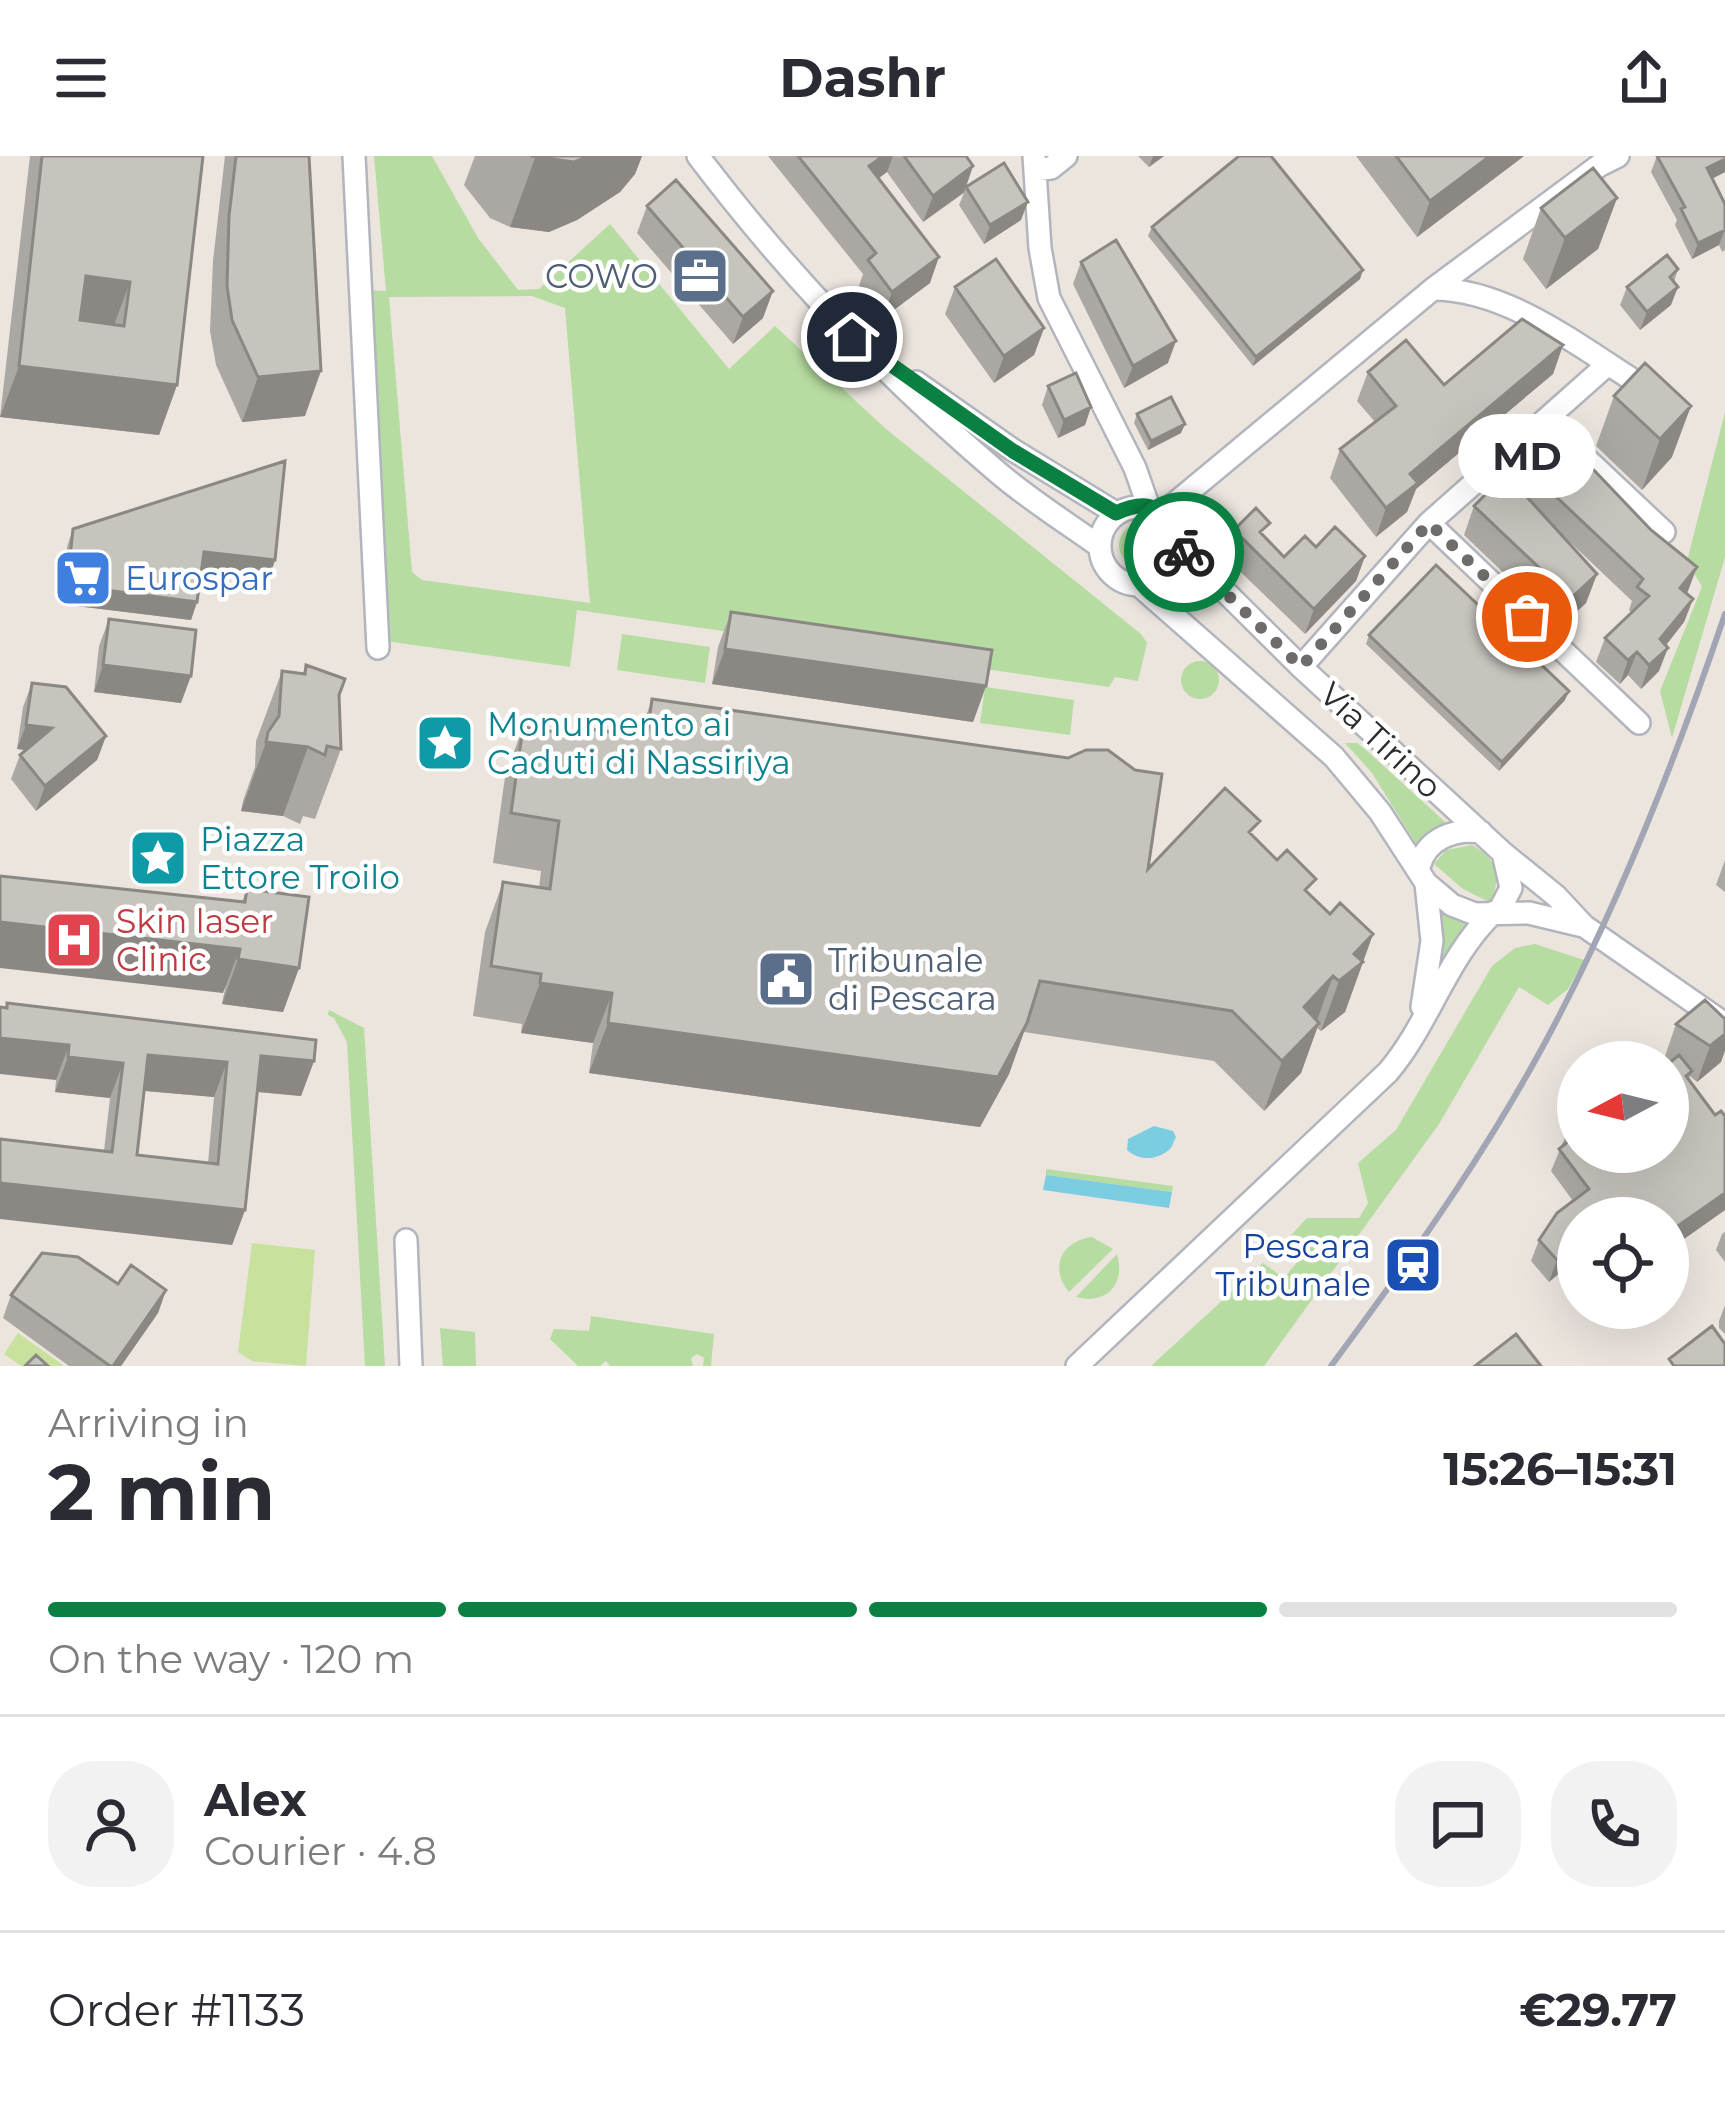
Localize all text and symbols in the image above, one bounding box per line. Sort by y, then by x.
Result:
icon: menu [48,45,114,111]
text: Dashr [779,45,946,111]
icon: share [1611,45,1677,111]
office icon: COWO [669,245,731,307]
place label: COWO [545,256,658,296]
pin [801,286,903,388]
icon: home [819,304,885,370]
callout: MD [1458,413,1596,497]
text: MD [1492,432,1562,480]
courier [1124,492,1244,612]
icon: bike [1151,519,1217,585]
supermarket icon: Eurospar [52,547,114,609]
place label: Eurospar [125,558,274,598]
pin [1476,566,1578,668]
icon: bag [1494,584,1560,650]
street label: Via Tirino [1312,673,1450,807]
place label: Monumento ai Caduti di Nassiriya [487,704,791,782]
place icon: Monumento ai Caduti di Nassiriya [414,712,476,774]
place label: Piazza Ettore Troilo [200,819,400,897]
place icon: Piazza Ettore Troilo [127,827,189,889]
place label: Skin laser Clinic [116,901,273,979]
hospital icon: Skin laser Clinic [43,909,105,971]
place label: Tribunale di Pescara [828,940,997,1018]
public building icon: Tribunale di Pescara [755,948,817,1010]
north arrow [1557,1041,1689,1173]
map controls [1557,1041,1689,1329]
button: locate [1557,1197,1689,1329]
place label: Pescara Tribunale [1216,1226,1371,1304]
station icon: Pescara Tribunale [1382,1234,1444,1296]
text: Arriving in [48,1399,249,1447]
text: 15:26–15:31 [1443,1441,1677,1496]
text: 2 min [48,1444,275,1540]
text: On the way · 120 m [48,1635,414,1683]
button: person [48,1761,174,1887]
button: chat [1395,1761,1521,1887]
button: phone [1551,1761,1677,1887]
text: Alex [204,1772,307,1827]
text: Courier · 4.8 [204,1827,437,1875]
text: Order #1133 [48,1982,305,2037]
text: €29.77 [1519,1982,1677,2037]

